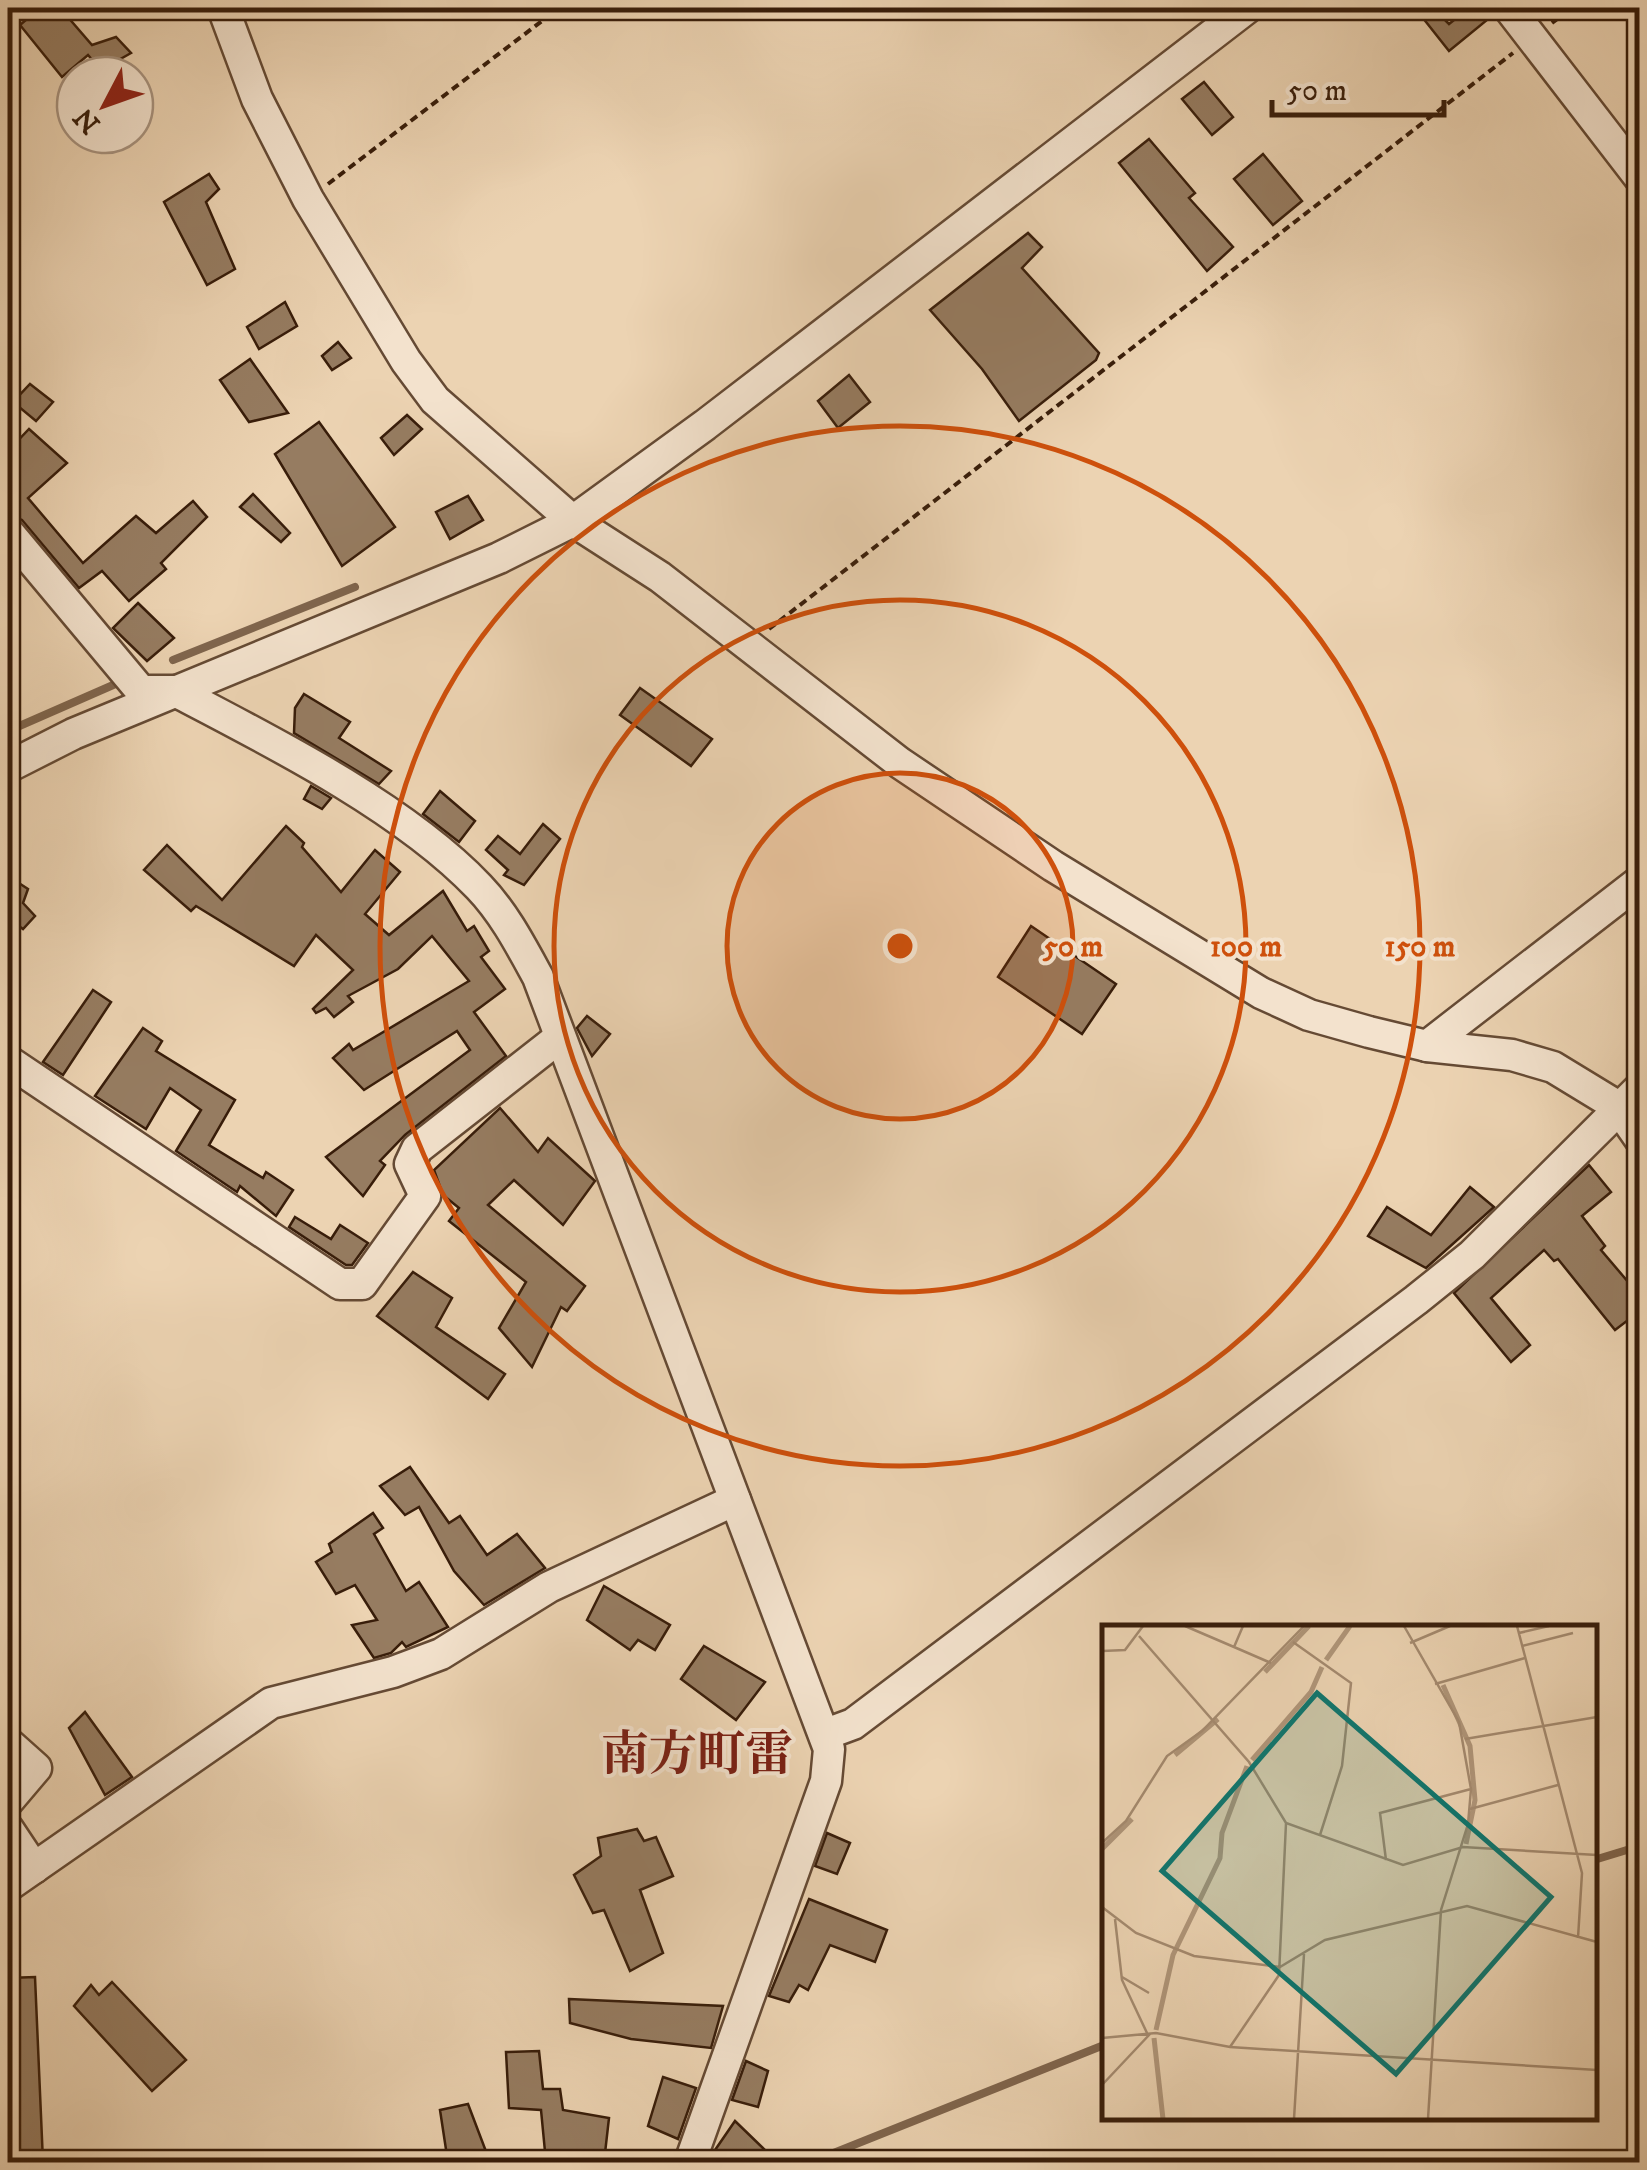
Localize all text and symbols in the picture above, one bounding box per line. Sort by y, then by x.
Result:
north arrow [55,55,155,155]
scale bar [1272,55,1444,117]
text: 50 m [1287,73,1347,110]
text: N [67,100,108,141]
centre of rings [882,928,918,964]
text: 50 m [1042,929,1103,966]
text: 100 m [1210,929,1283,966]
text: 150 m [1385,929,1456,966]
inset map [1102,1625,1597,2120]
district label: 南方町雷 [601,1726,793,1786]

